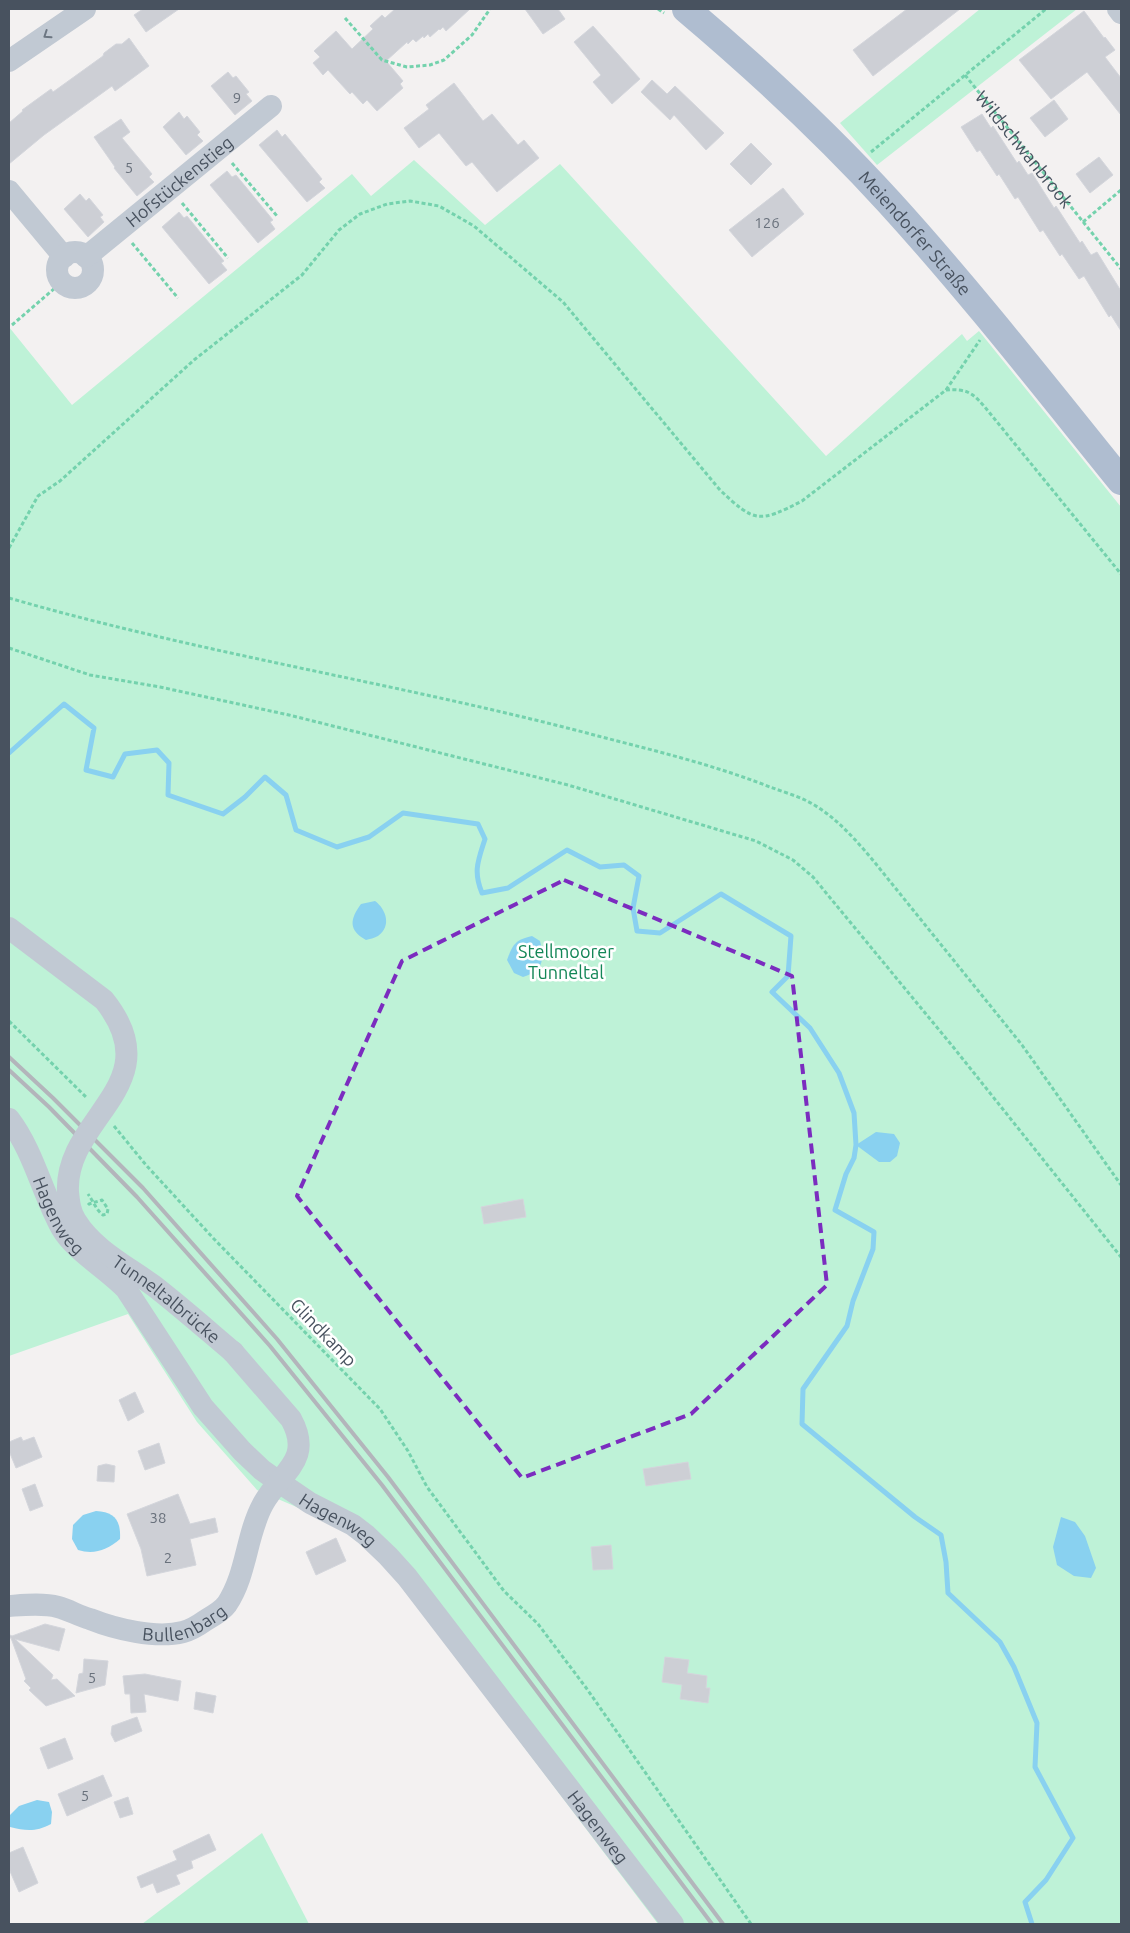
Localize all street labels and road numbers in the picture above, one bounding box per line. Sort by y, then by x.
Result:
street label: Wildschwanbrook [972,87,1077,211]
street label: Hofstückenstieg [121,132,236,231]
street label: Meiendorfer Straße [855,167,976,299]
street label: Hagenweg [30,1173,88,1259]
street label: Tunneltalbrücke [109,1251,225,1347]
street label: Glindkamp [287,1294,361,1370]
street label: Hagenweg [296,1489,381,1550]
street label: Bullenbarg [141,1600,230,1644]
street label: Hagenweg [564,1786,633,1867]

